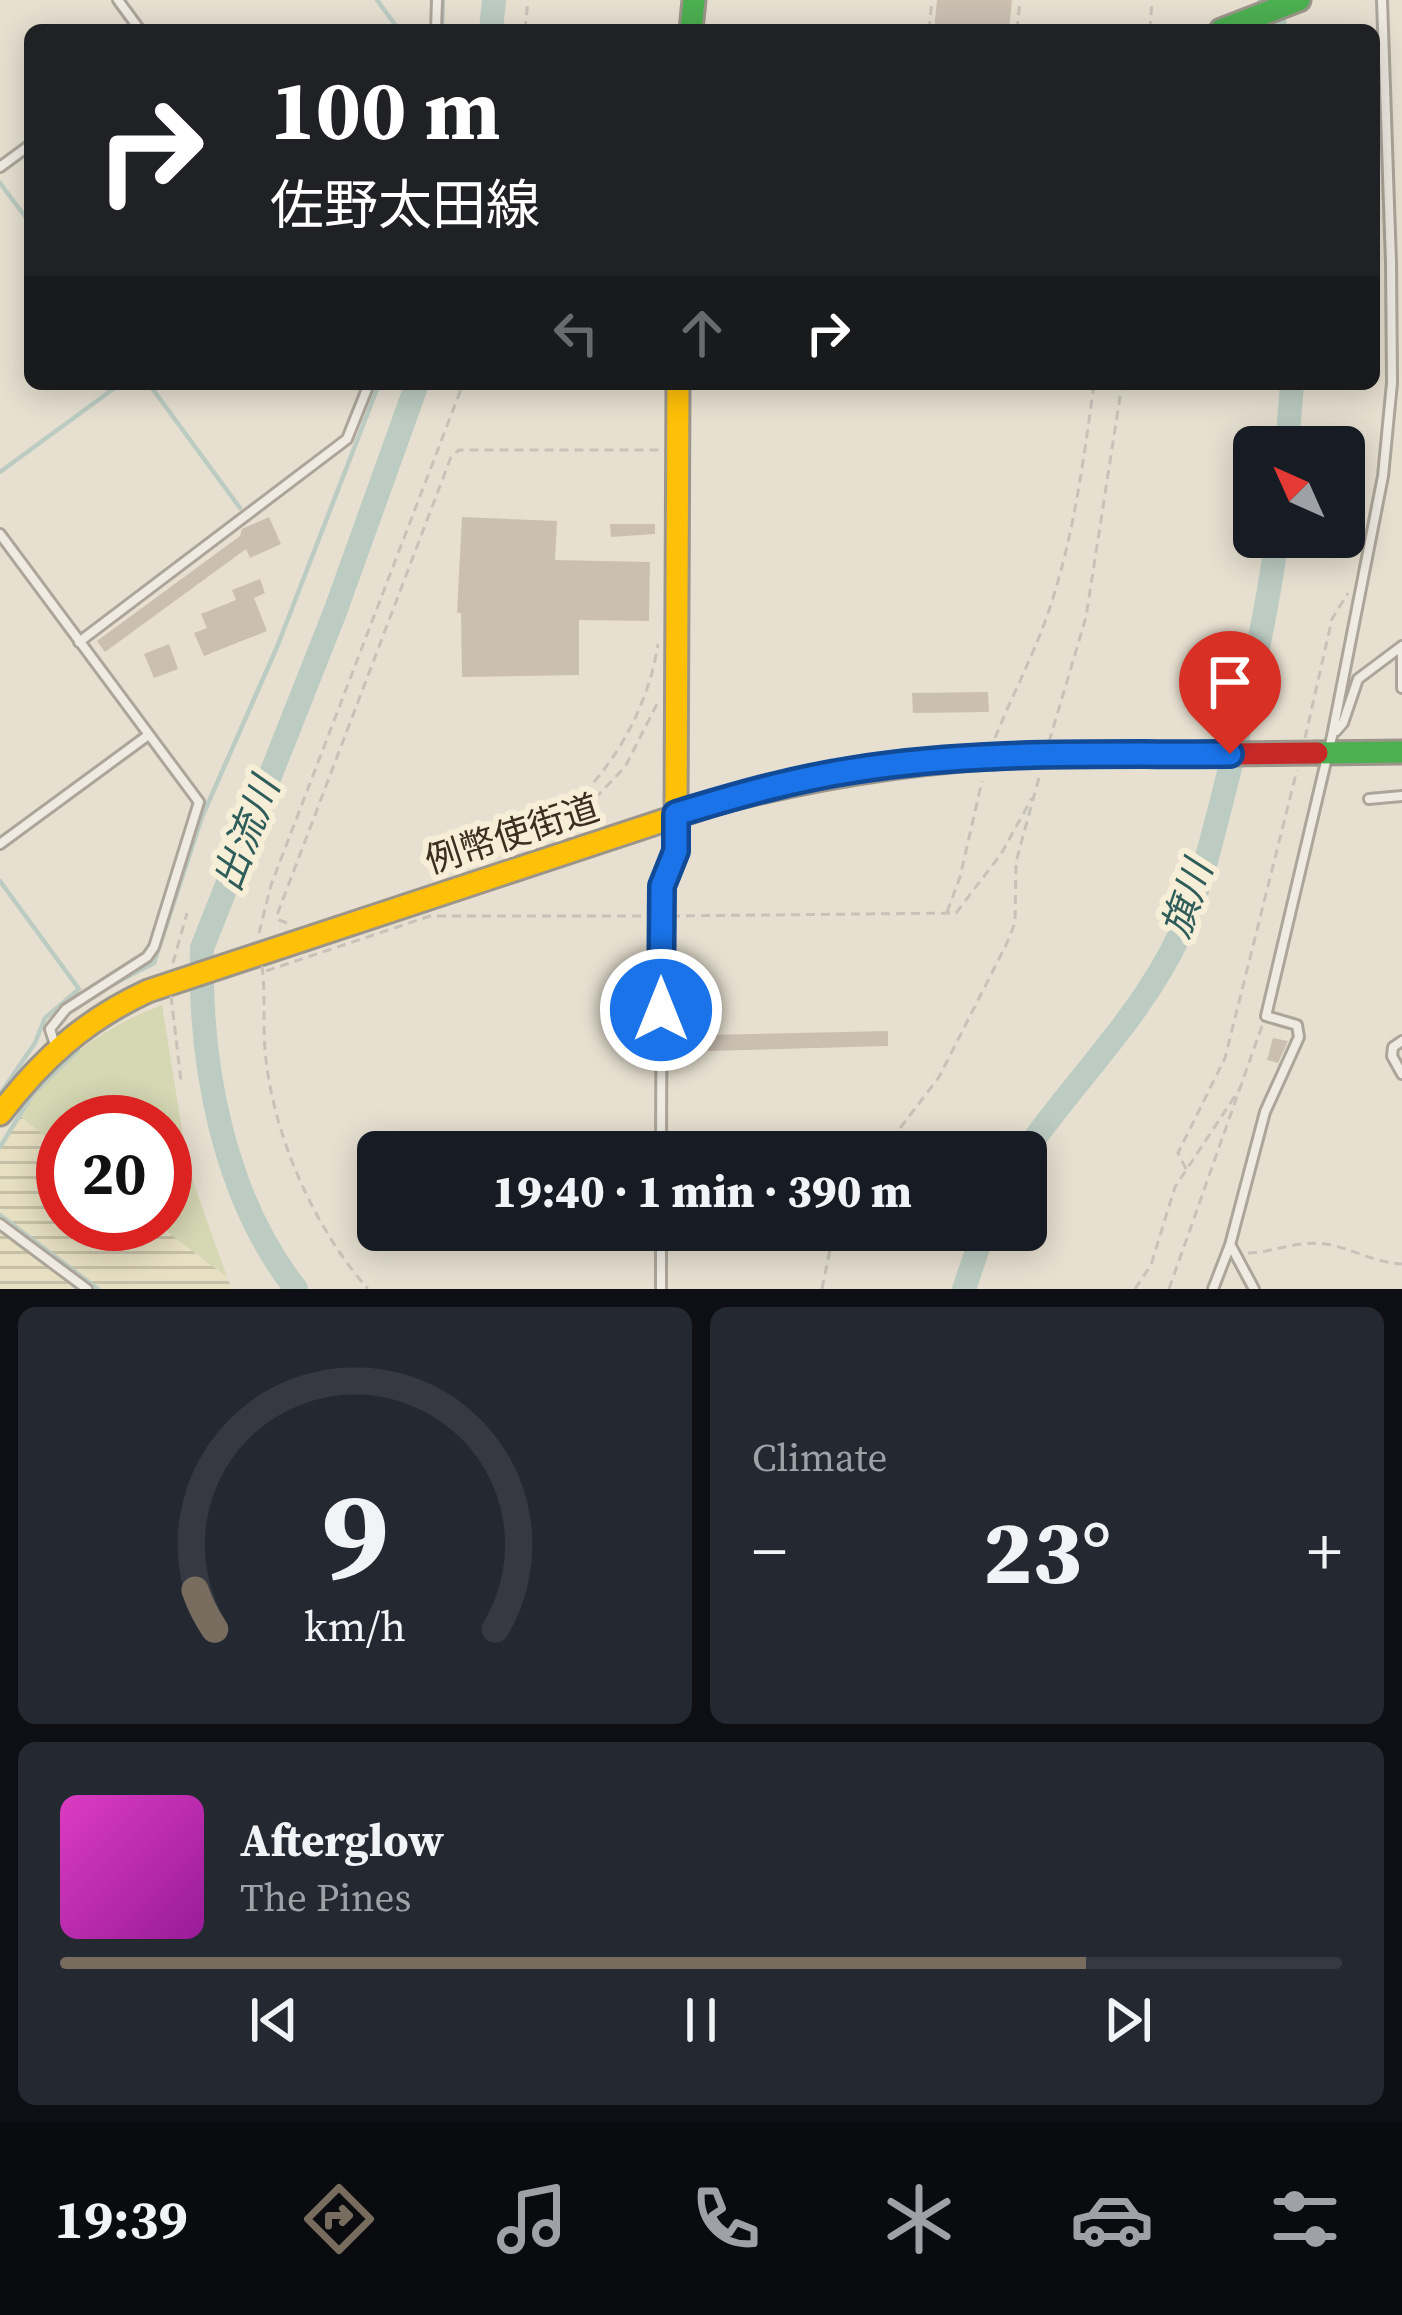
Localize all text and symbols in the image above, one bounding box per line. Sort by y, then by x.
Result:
text: 100 m [270,52,501,167]
icon: right [72,72,228,228]
text: 佐野太田線 [270,168,540,242]
icon: left [543,300,609,366]
icon: ahead [669,300,735,366]
icon: right [795,300,861,366]
north arrow [1233,426,1365,558]
map controls [1233,426,1365,558]
pin [1179,631,1281,754]
icon: arrive [1197,649,1263,715]
water label: 出流川 [200,766,293,898]
street label: 例幣使街道 [419,783,605,885]
water label: 旗川 [1149,850,1226,945]
position arrow [598,947,724,1073]
speed limit sign: 20 [36,1095,192,1251]
text: 19:40 · 1 min · 390 m [492,1160,912,1222]
text: Climate [752,1431,887,1484]
text: 9 [321,1449,389,1620]
text: 23° [983,1490,1111,1613]
text: − [752,1506,787,1596]
text: + [1307,1506,1342,1596]
text: km/h [304,1596,406,1654]
text: Afterglow [240,1809,444,1871]
text: The Pines [240,1871,411,1924]
icon: previous [241,1987,307,2053]
icon: pause [668,1987,734,2053]
icon: next [1095,1987,1161,2053]
icon: directions [297,2177,381,2261]
icon: music [490,2177,574,2261]
icon: phone [684,2177,768,2261]
icon: climate [877,2177,961,2261]
icon: car [1070,2177,1154,2261]
icon: filters [1263,2177,1347,2261]
text: 19:39 [55,2182,188,2256]

